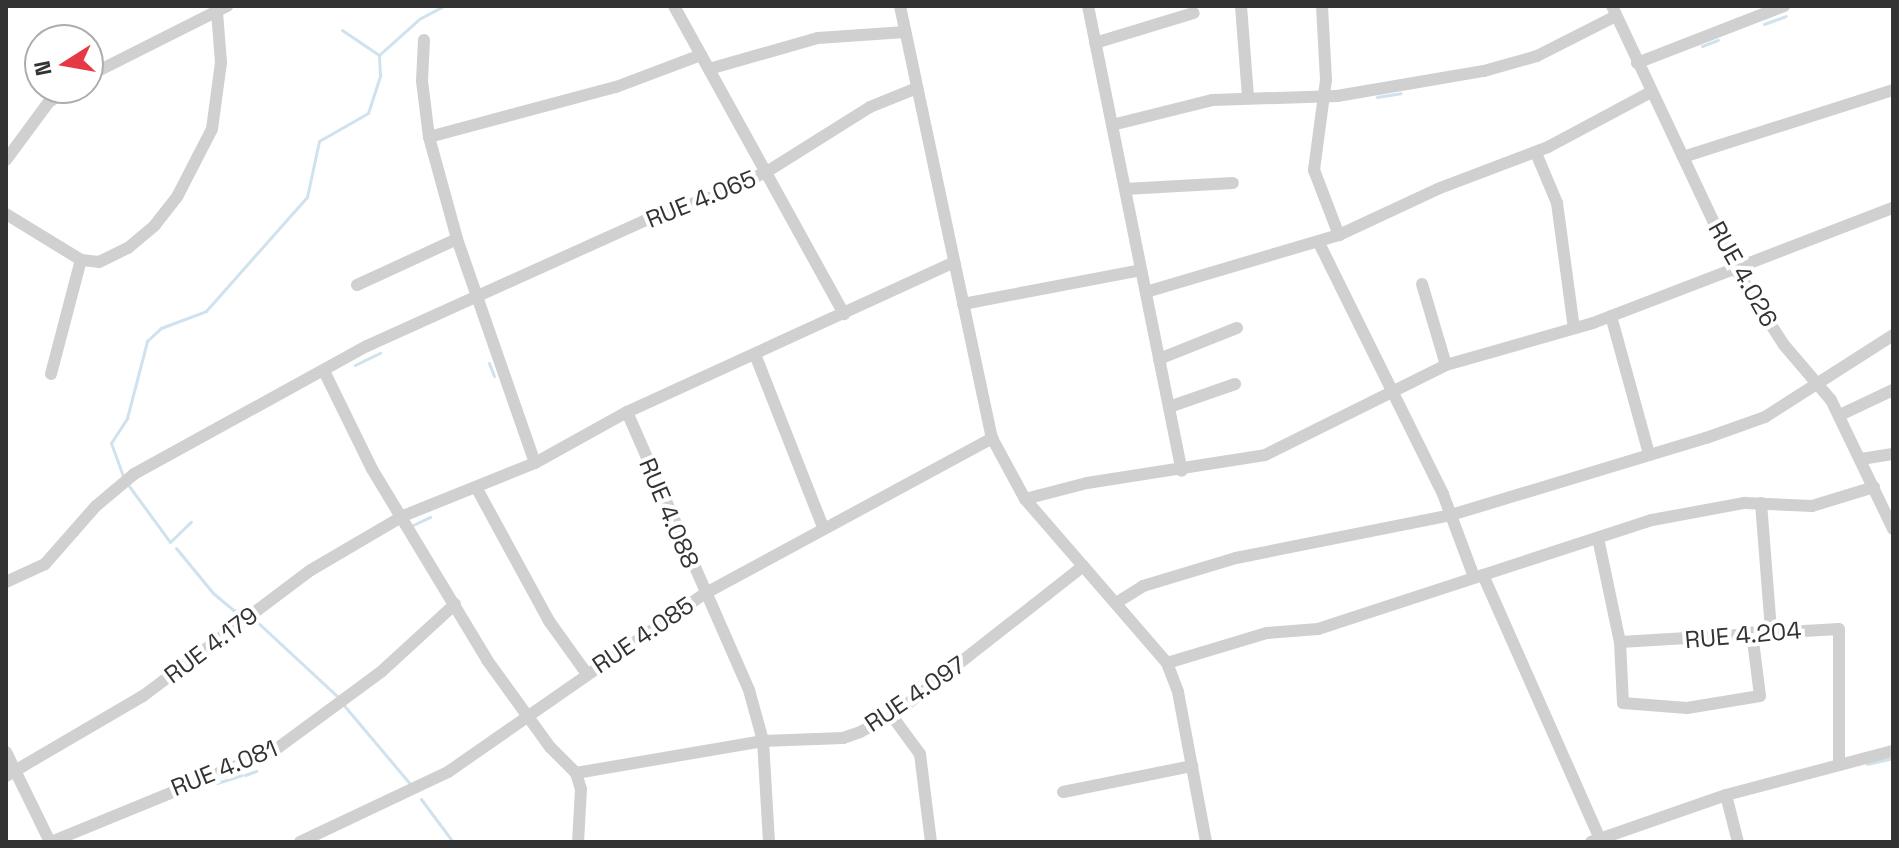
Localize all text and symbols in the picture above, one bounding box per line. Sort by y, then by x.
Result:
north arrow [24,24,104,104]
text: N [27,58,58,78]
street label: RUE 4.065 [642,164,760,234]
street label: RUE 4.026 [1702,216,1784,332]
street label: RUE 4.088 [633,454,705,572]
street label: RUE 4.085 [587,591,699,679]
street label: RUE 4.179 [159,601,263,689]
street label: RUE 4.204 [1684,616,1802,654]
street label: RUE 4.097 [859,650,971,738]
street label: RUE 4.081 [167,734,281,802]

